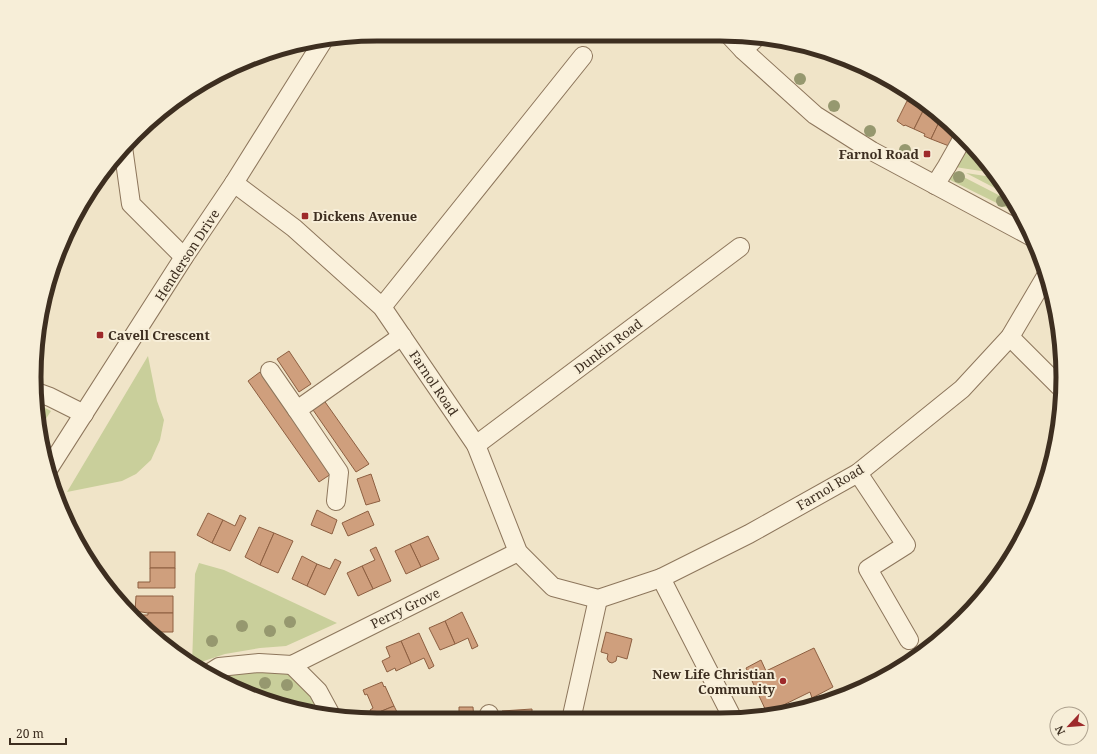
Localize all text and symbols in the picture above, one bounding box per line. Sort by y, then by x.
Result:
place label: Farnol Road [839,145,920,163]
marker: Farnol Road [922,149,932,159]
street label: Henderson Drive [151,206,223,304]
place label: Dickens Avenue [313,207,417,225]
marker: Dickens Avenue [300,211,310,221]
street label: Dunkin Road [570,314,646,378]
place label: Cavell Crescent [108,326,210,344]
marker: Cavell Crescent [95,330,105,340]
street label: Farnol Road [406,347,463,419]
street label: Farnol Road [793,460,867,514]
street label: Perry Grove [367,583,443,633]
place label: New Life Christian Community [652,665,775,698]
marker: New Life Christian Community [778,676,788,686]
north arrow [1049,706,1089,746]
scale bar [10,720,66,746]
text: N [1051,723,1068,738]
text: 20 m [16,725,44,742]

